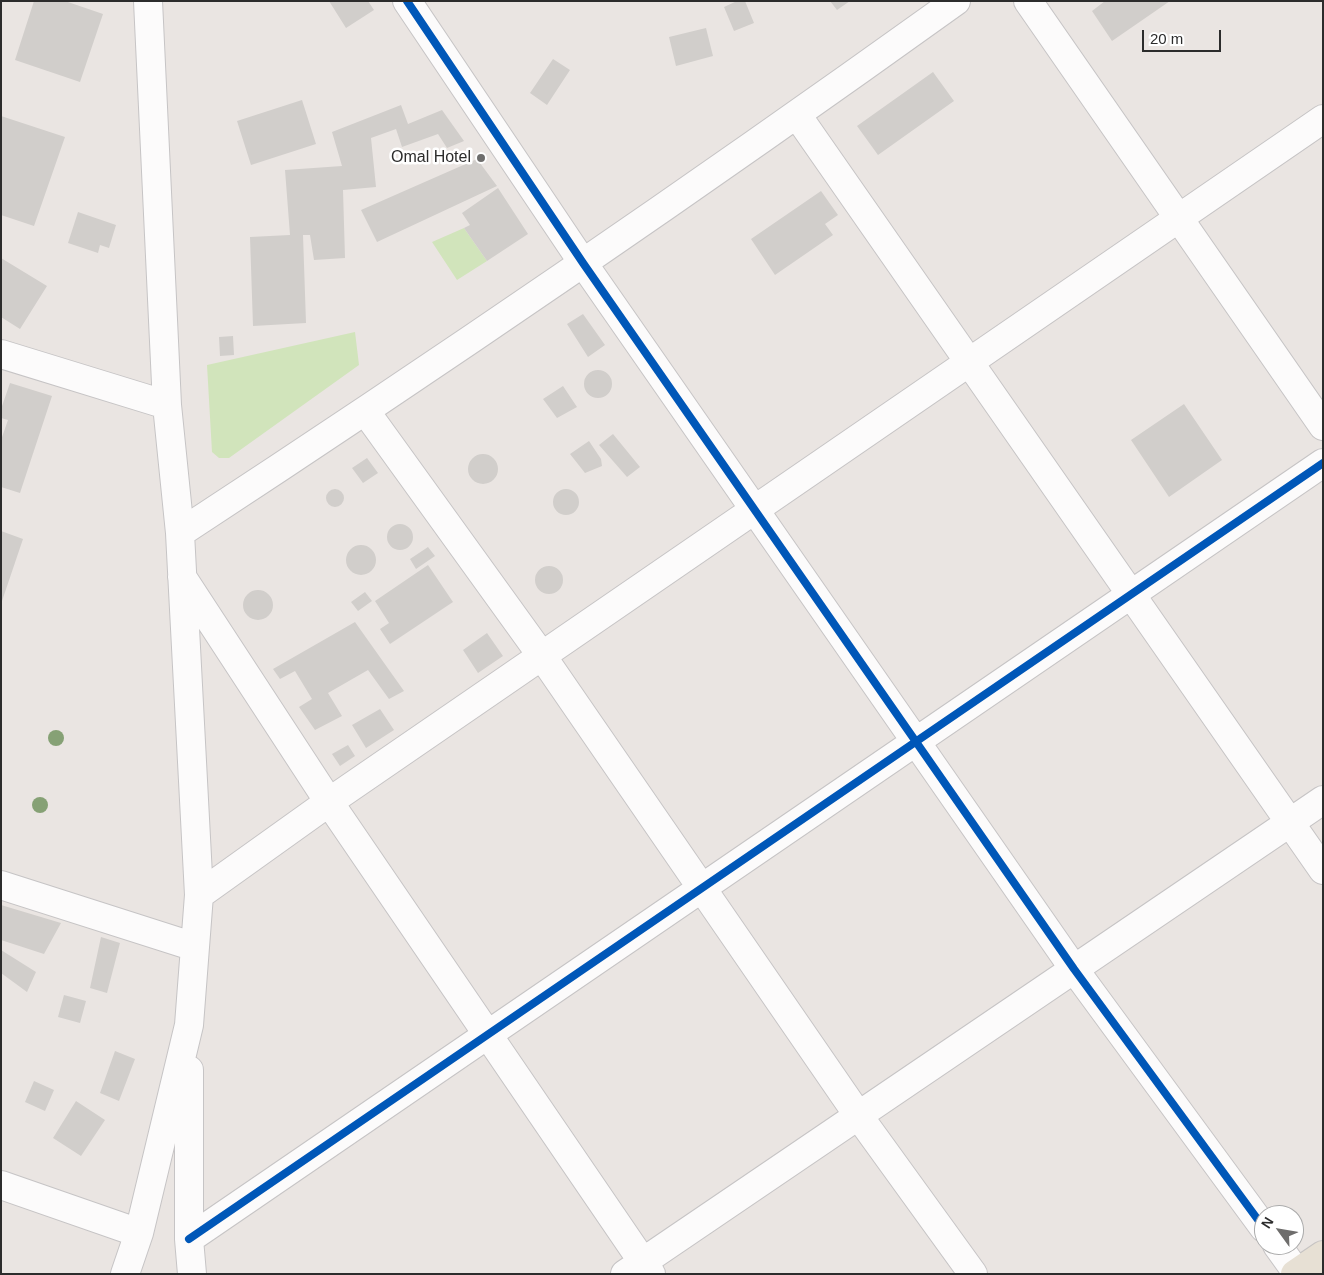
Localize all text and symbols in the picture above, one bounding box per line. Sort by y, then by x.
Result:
scale bar [1144,20,1223,52]
text: 20 m [1150,30,1183,47]
place label: Omal Hotel [391,148,471,168]
marker: Omal Hotel [475,152,487,164]
north arrow [1254,1205,1304,1255]
text: N [1258,1214,1277,1231]

